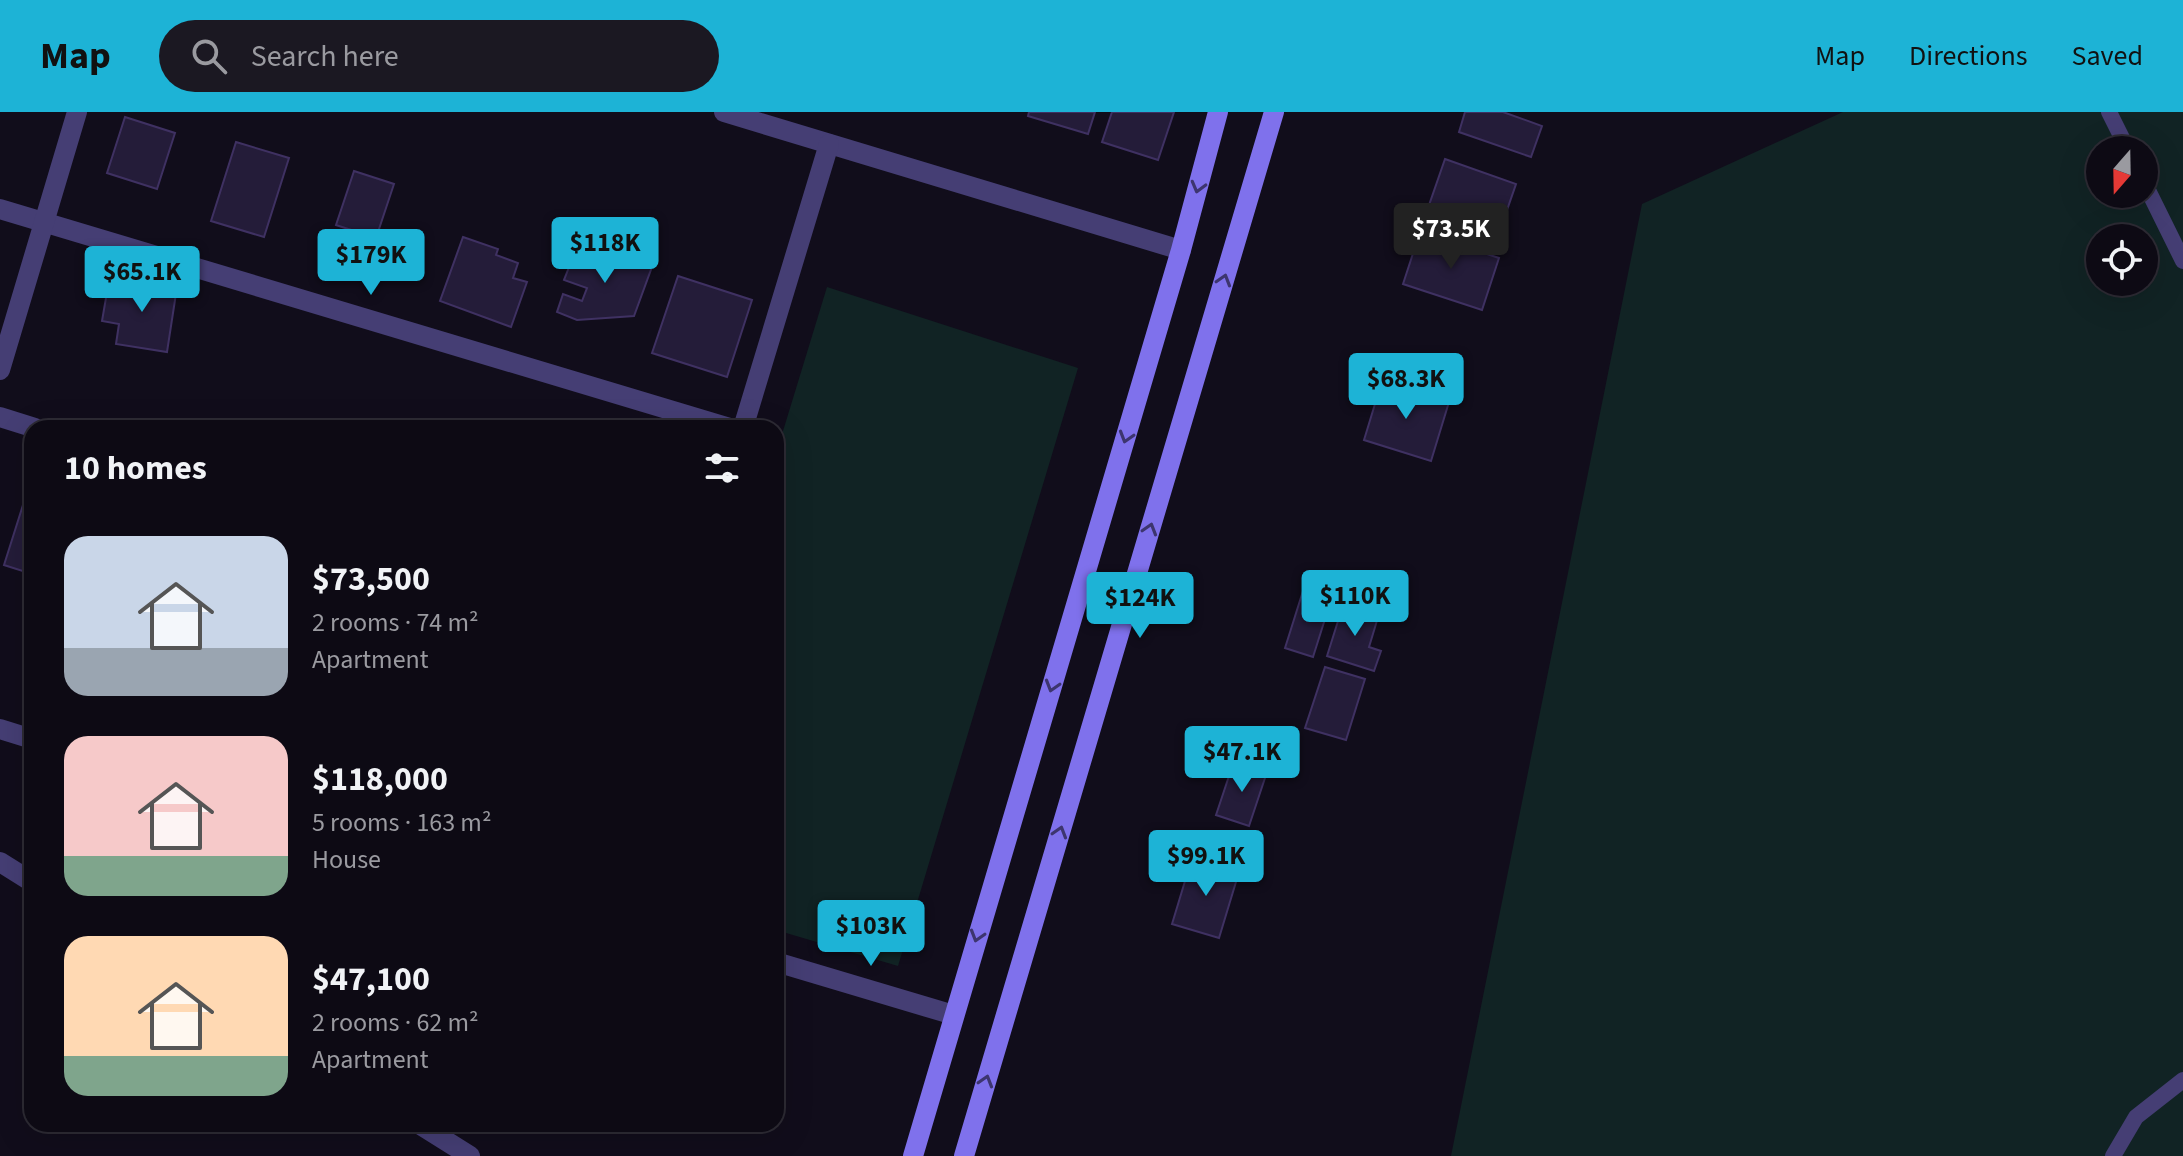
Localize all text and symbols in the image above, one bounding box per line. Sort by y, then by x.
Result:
search box [159,20,719,92]
text: Map [40,29,111,83]
icon: search [187,34,231,78]
text: Search here [251,35,399,78]
text: Map [1815,36,1865,76]
text: Directions [1909,36,2028,76]
text: Saved [2072,36,2143,76]
north arrow [2086,136,2158,208]
map controls [2086,136,2158,296]
one-way arrow [1191,180,1207,194]
pin: $73.5K [1386,203,1516,271]
text: $73.5K [1412,210,1490,247]
pin: $118K [549,217,661,285]
text: $118K [570,224,640,261]
button: locate [2086,224,2158,296]
pin: $179K [315,229,427,297]
text: $179K [336,236,406,273]
pin: $65.1K [77,246,207,314]
text: $65.1K [103,253,181,290]
one-way arrow [1215,273,1231,287]
pin: $68.3K [1341,353,1471,421]
text: $68.3K [1367,360,1445,397]
one-way arrow [1119,430,1135,444]
text: 10 homes [64,444,207,493]
icon: filters [700,446,744,490]
one-way arrow [1141,523,1157,536]
text: $73,500 [312,555,430,604]
icon: home [128,568,224,664]
pin: $110K [1299,570,1411,638]
pin: $124K [1084,572,1196,640]
text: $110K [1320,577,1390,614]
text: $124K [1105,579,1175,616]
text: 2 rooms · 74 m² [312,604,479,641]
text: Apartment [312,641,429,678]
one-way arrow [1045,679,1061,693]
pin: $47.1K [1177,726,1307,794]
text: $47.1K [1203,733,1281,770]
text: $118,000 [312,755,448,804]
icon: home [128,768,224,864]
text: 5 rooms · 163 m² [312,804,491,841]
one-way arrow [1051,826,1067,839]
pin: $99.1K [1141,830,1271,898]
text: $99.1K [1167,837,1245,874]
text: House [312,841,381,878]
pin: $103K [815,900,927,968]
text: $103K [836,907,906,944]
one-way arrow [970,928,986,942]
text: $47,100 [312,955,430,1004]
icon: home [128,968,224,1064]
text: 2 rooms · 62 m² [312,1004,479,1041]
text: Apartment [312,1041,429,1078]
one-way arrow [977,1075,993,1089]

